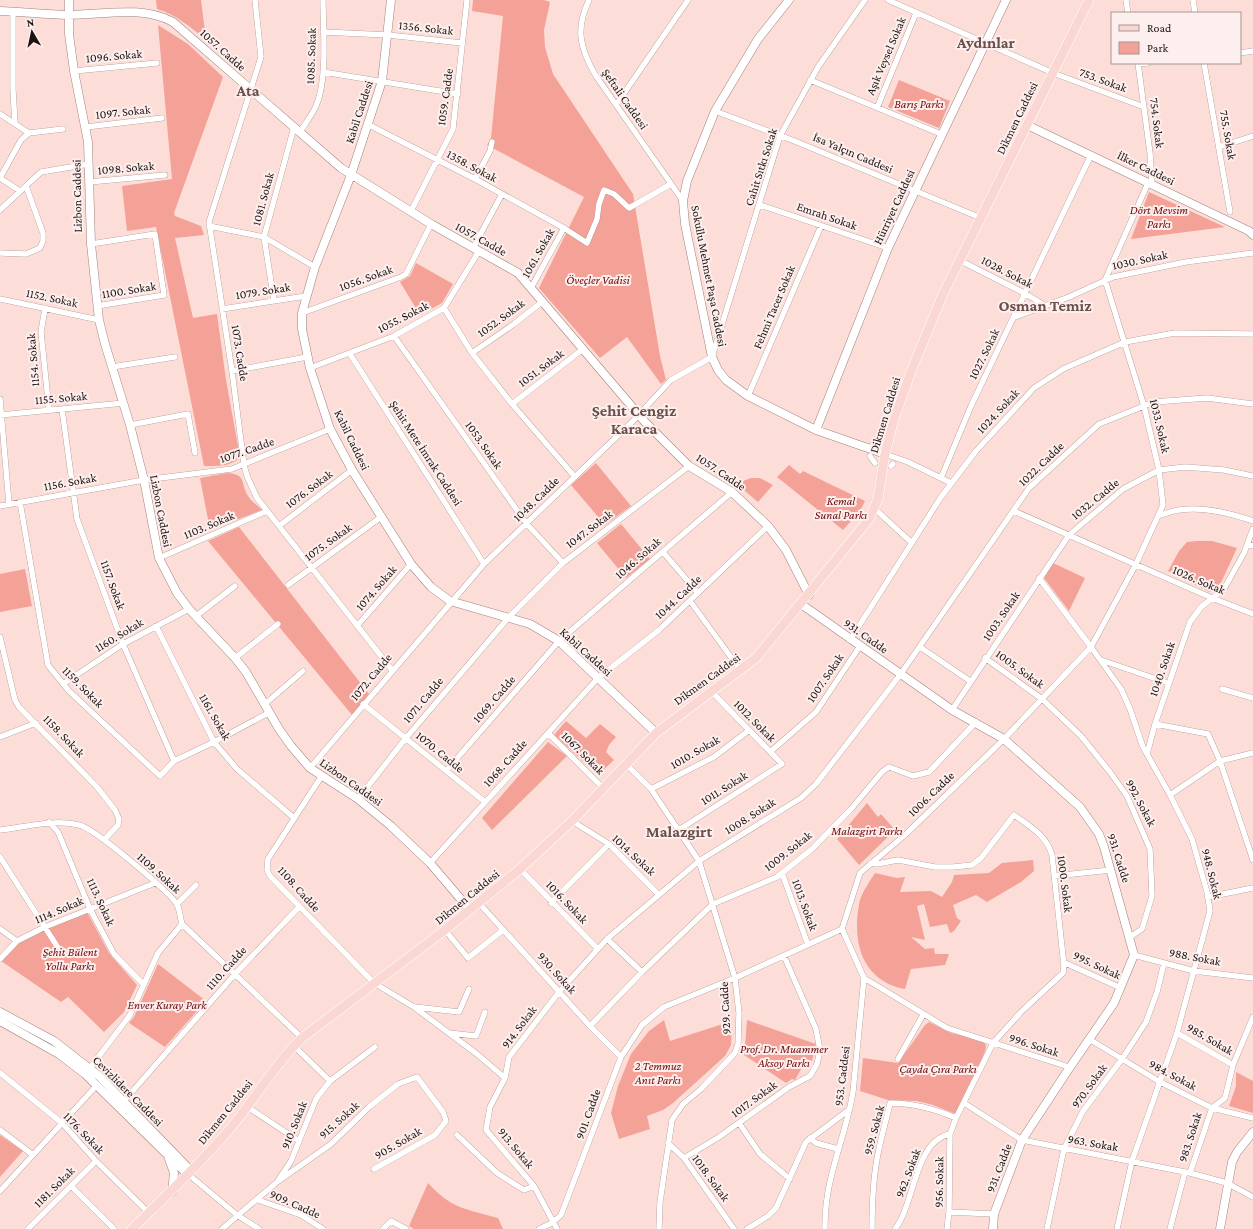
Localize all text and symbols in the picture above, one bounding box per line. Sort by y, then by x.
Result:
north arrow [12,12,52,52]
legend [1111,12,1241,64]
street label: Aşık Veysel Sokak [863,15,909,97]
text: N [26,16,36,29]
street label: 1356. Sokak [398,18,454,38]
text: Road [1147,21,1172,35]
street label: 1057. Cadde [197,26,249,74]
street label: 1085. Sokak [303,27,319,84]
district label: Aydınlar [956,34,1016,51]
text: Park [1147,41,1169,55]
street label: 1096. Sokak [85,47,143,65]
street label: 753. Sokak [1077,65,1129,95]
street label: Şeftali Caddesi [599,66,651,132]
street label: 1059. Cadde [434,68,456,126]
street label: Kabil Caddesi [342,79,376,145]
street label: Dikmen Caddesi [993,80,1041,156]
district label: Ata [236,82,260,99]
park label: Barış Parkı [894,97,944,111]
street label: 754. Sokak [1147,97,1167,149]
street label: 1097. Sokak [95,102,151,122]
street label: 755. Sokak [1217,109,1239,161]
street label: Cahit Sıtkı Sokak [742,126,780,208]
street label: İsa Yalçın Caddesi [811,130,895,176]
street label: 1358. Sokak [444,147,500,185]
street label: İlker Caddesi [1115,148,1177,188]
street label: Lizbon Caddesi [69,159,85,233]
street label: 1098. Sokak [97,159,155,177]
street label: Hürriyet Caddesi [871,167,917,247]
street label: 1081. Sokak [249,171,277,227]
street label: Emrah Sokak [795,199,859,233]
park label: Dört Mevsim Parkı [1130,203,1188,231]
street label: Sokullu Mehmet Paşa Caddesi [688,204,730,348]
street label: 1057. Cadde [453,219,509,259]
street label: 1061. Sokak [519,226,557,280]
street label: 1030. Sokak [1111,247,1169,273]
street label: 1028. Sokak [979,253,1035,291]
street label: 1056. Sokak [337,262,395,294]
street label: Fehmi Tacer Sokak [750,263,798,351]
park label: Öveçler Vadisi [566,273,630,287]
street label: 1100. Sokak [101,279,157,301]
street label: 1079. Sokak [235,280,292,302]
street label: 1152. Sokak [25,286,79,310]
street label: 1052. Sokak [474,296,528,340]
district label: Osman Temiz [998,297,1092,314]
street label: 1055. Sokak [375,298,431,336]
street label: 1073. Cadde [229,324,251,382]
street label: 1027. Sokak [966,326,1002,382]
street label: 1154. Sokak [24,333,42,387]
street label: 1051. Sokak [515,346,567,390]
street label: Dikmen Caddesi [867,375,903,455]
street label: 1024. Sokak [974,386,1022,436]
street label: 1155. Sokak [34,389,88,407]
street label: 1033. Sokak [1147,397,1173,455]
street label: Şehit Mete İmrak Caddesi [387,398,465,508]
district label: Şehit Cengiz Karaca [592,402,677,437]
street label: Kabil Caddesi [331,408,373,472]
street label: 1053. Sokak [462,418,506,472]
street label: 1077. Cadde [218,434,276,466]
street label: 1022. Cadde [1015,439,1067,489]
street label: 1057. Cadde [694,450,748,494]
street label: 1076. Sokak [283,467,336,511]
street label: 1156. Sokak [43,470,98,494]
street label: Lizbon Caddesi [147,474,175,548]
street label: 1048. Cadde [510,474,562,524]
street label: 1032. Cadde [1068,475,1122,523]
park label: Kemal Sunal Parkı [815,494,867,522]
street label: 1047. Sokak [563,507,615,551]
street label: 1103. Sokak [182,508,237,542]
street label: 1075. Sokak [302,520,355,564]
street label: 1046. Sokak [612,534,664,582]
street label: 1157. Sokak [98,558,129,612]
street label: 1074. Sokak [353,562,400,613]
street label: 1026. Sokak [1171,563,1228,597]
street label: 1044. Cadde [652,572,704,622]
street label: 1003. Sokak [979,588,1023,643]
street label: 1160. Sokak [92,615,146,655]
street label: 931. Cadde [841,616,891,656]
street label: Kabil Caddesi [557,625,615,679]
street label: 1040. Sokak [1146,640,1178,698]
street label: 1005. Sokak [993,647,1047,691]
street label: Dikmen Caddesi [671,650,743,708]
street label: 1072. Cadde [347,651,395,703]
street label: 1007. Sokak [804,651,847,705]
street label: 1159. Sokak [59,663,107,711]
street label: 1069. Cadde [470,673,518,725]
street label: 1071. Cadde [400,674,446,726]
street label: 1161. Sokak [196,691,234,743]
street label: 1012. Sokak [731,697,779,745]
street label: 1158. Sokak [40,712,88,760]
street label: 1070. Cadde [413,728,467,776]
street label: 1067. Sokak [559,729,608,778]
street label: 1010. Sokak [668,732,722,772]
street label: 1068. Cadde [480,737,530,789]
street label: Lizbon Caddesi [317,755,385,809]
street label: 1011. Sokak [698,768,750,808]
street label: 1006. Cadde [905,768,957,820]
street label: 992. Sokak [1123,777,1159,829]
street label: 1008. Sokak [722,795,778,837]
district label: Malazgirt [646,823,712,840]
park label: Malazgirt Parkı [830,824,903,838]
street label: 1009. Sokak [761,828,815,874]
street label: 1014. Sokak [609,831,659,879]
street label: 931. Cadde [1104,832,1134,884]
street label: 948. Sokak [1199,847,1225,901]
street label: 1109. Sokak [134,850,184,896]
street label: 1000. Sokak [1055,855,1075,914]
street label: 1108. Cadde [275,863,323,915]
street label: Dikmen Caddesi [432,867,502,927]
street label: 1113. Sokak [84,876,118,928]
street label: 1013. Sokak [789,877,821,933]
street label: 1016. Sokak [543,878,591,927]
street label: 1114. Sokak [33,893,86,927]
street label: 1110. Cadde [203,943,249,993]
park label: Şehit Bülent Yollu Parkı [43,945,98,973]
street label: 988. Sokak [1168,945,1222,969]
street label: 995. Sokak [1071,948,1123,982]
street label: 930. Sokak [535,949,580,997]
street label: 929. Cadde [717,981,733,1035]
park label: Enver Kuray Park [128,998,207,1012]
street label: 914. Sokak [498,1003,540,1051]
street label: 985. Sokak [1184,1020,1236,1058]
street label: 996. Sokak [1007,1030,1061,1060]
park label: Prof. Dr. Muammer Aksoy Parkı [740,1042,829,1070]
street label: 953. Caddesi [831,1045,853,1107]
street label: Cevizlidere Caddesi [90,1053,166,1129]
street label: 984. Sokak [1147,1057,1200,1094]
park label: 2 Temmuz Anıt Parkı [634,1059,682,1087]
street label: 970. Sokak [1068,1061,1110,1111]
park label: Çayda Çıra Parkı [899,1062,977,1076]
street label: Dikmen Caddesi [195,1077,255,1147]
street label: 1017. Sokak [728,1078,780,1120]
street label: 901. Cadde [572,1087,604,1141]
street label: 915. Sokak [316,1098,362,1142]
street label: 910. Sokak [278,1099,310,1151]
street label: 959. Sokak [861,1103,887,1156]
street label: 1176. Sokak [61,1109,108,1157]
street label: 983. Sokak [1175,1110,1205,1164]
street label: 905. Sokak [372,1124,424,1162]
street label: 913. Sokak [495,1125,537,1172]
street label: 963. Sokak [1067,1132,1120,1154]
street label: 931. Cadde [983,1142,1015,1194]
street label: 962. Sokak [892,1146,924,1199]
street label: 1018. Sokak [689,1152,733,1204]
street label: 956. Sokak [932,1156,946,1208]
street label: 1181. Sokak [31,1164,77,1210]
street label: 909. Cadde [267,1187,323,1221]

